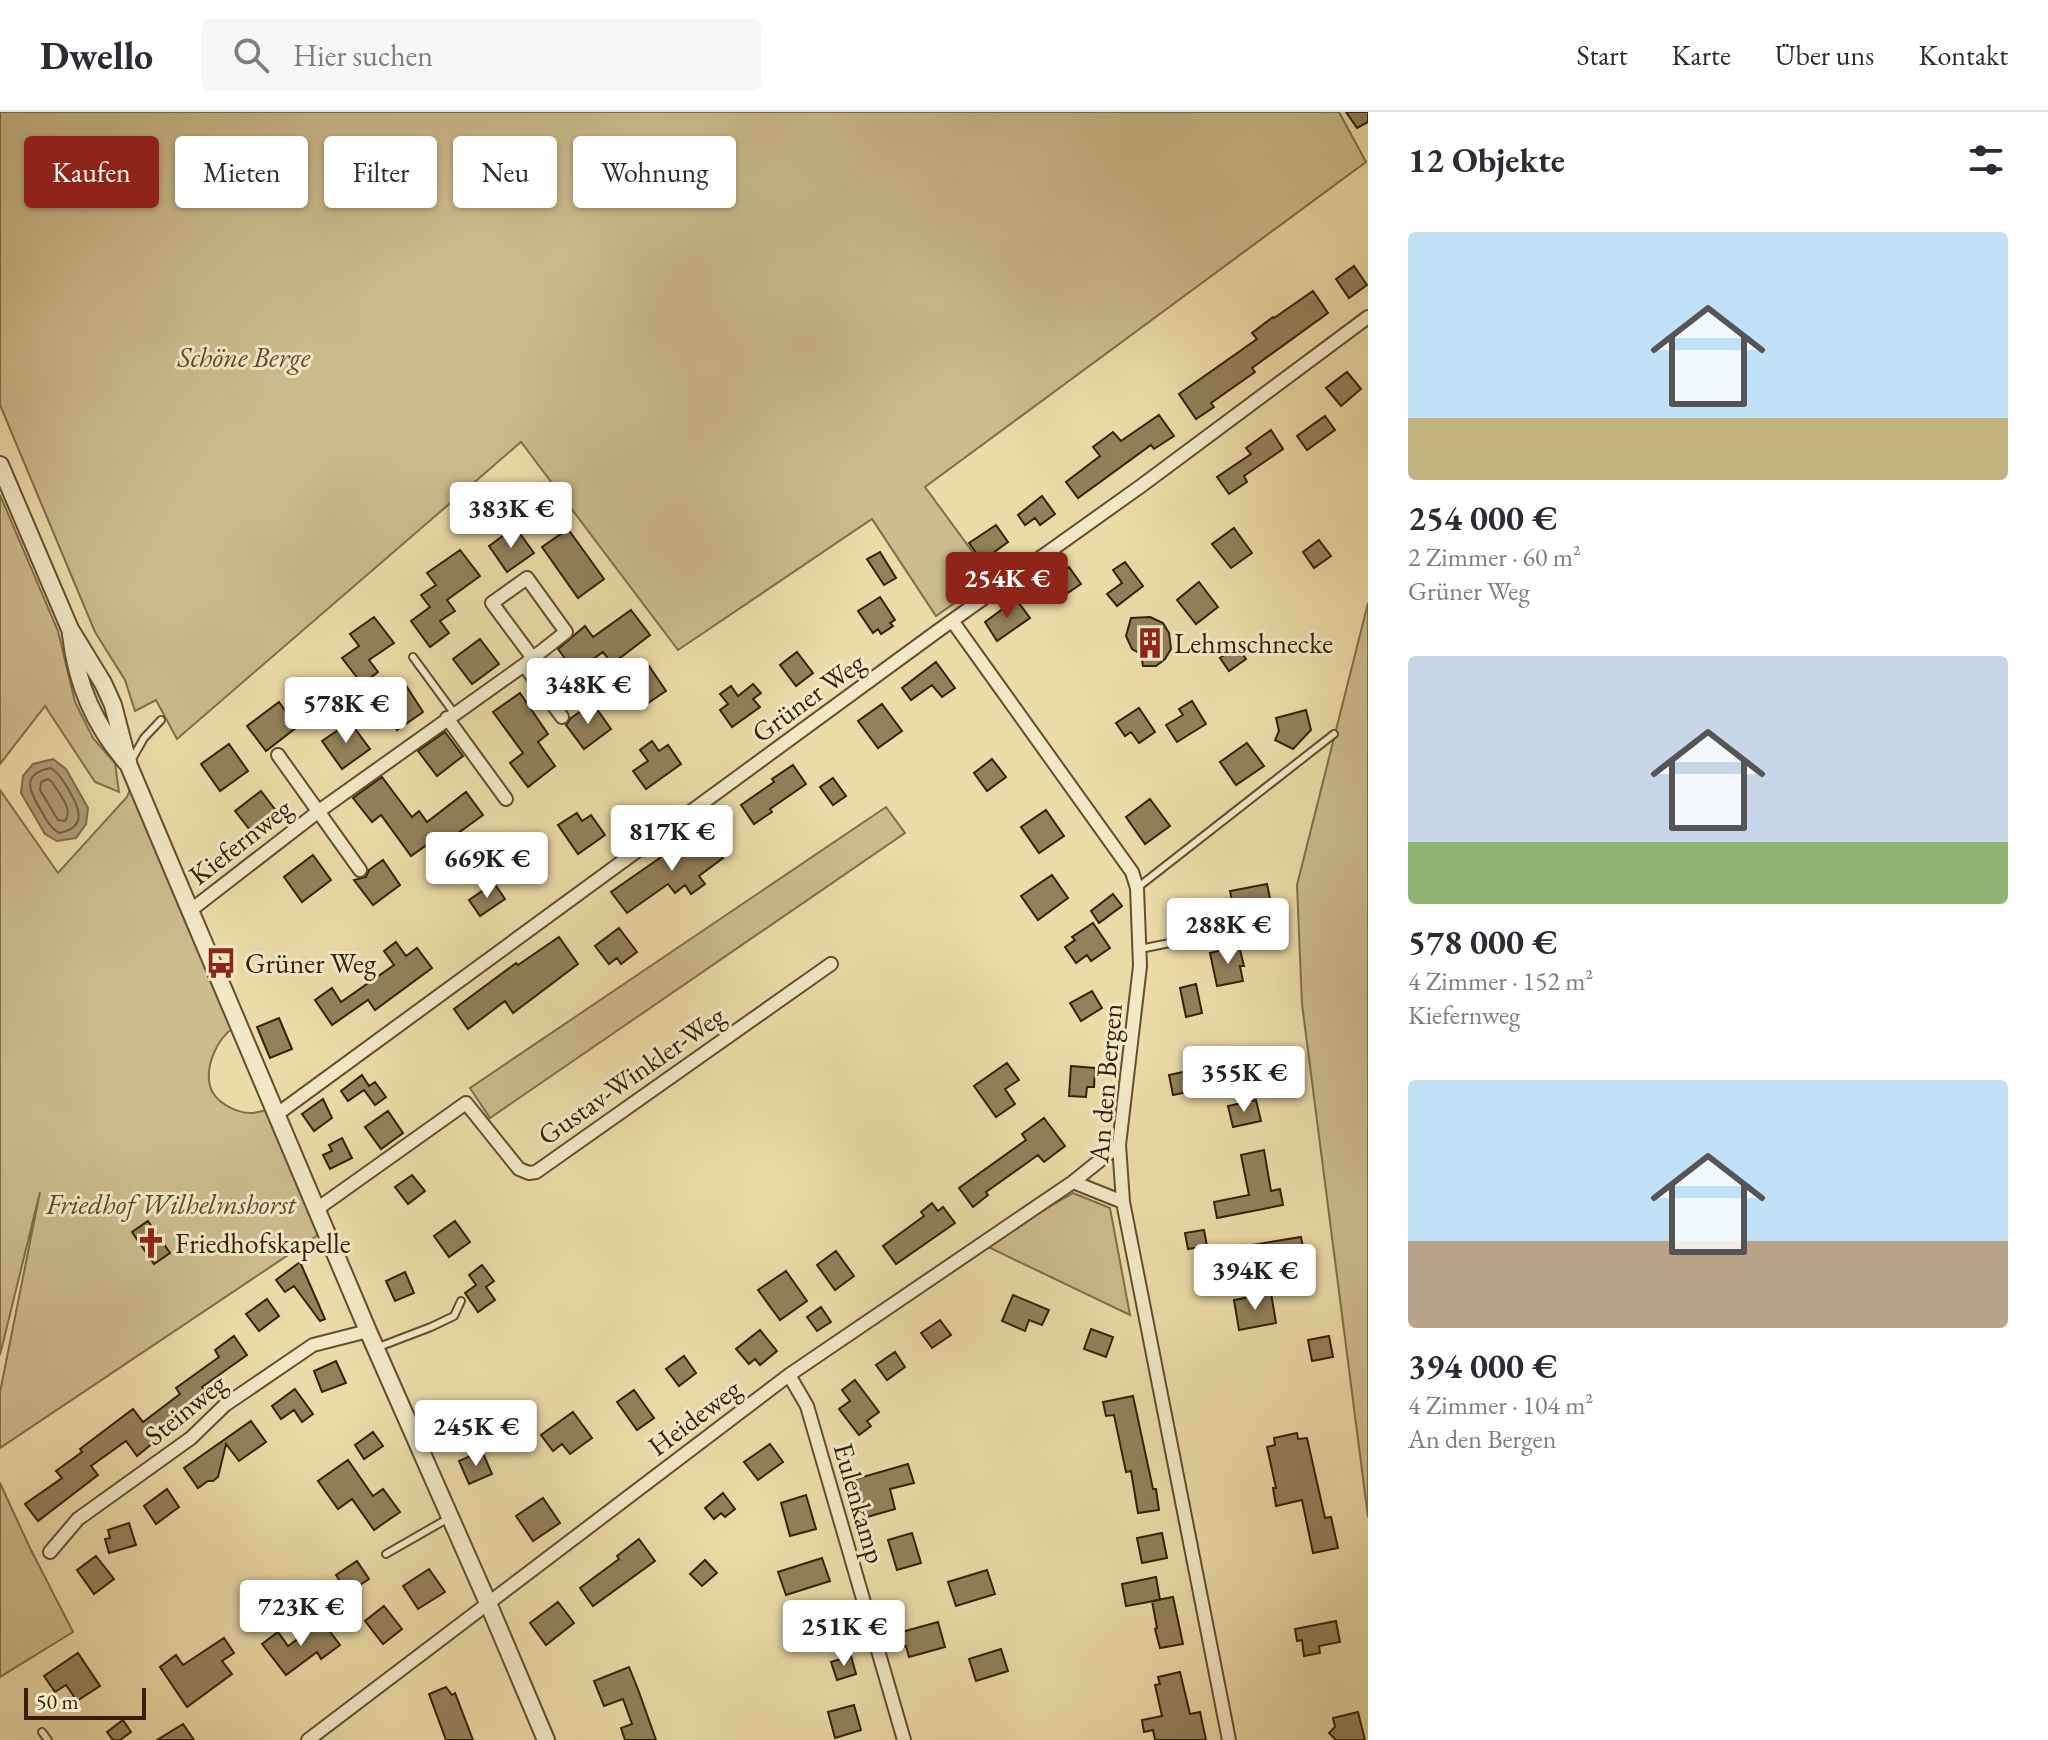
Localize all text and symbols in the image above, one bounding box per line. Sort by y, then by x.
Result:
search box [201,19,761,91]
text: Dwello [40,31,153,80]
icon: search [229,33,273,77]
text: Hier suchen [293,36,433,75]
text: Start [1576,37,1628,73]
text: Karte [1672,37,1731,73]
text: Über uns [1775,37,1874,73]
text: Kontakt [1918,37,2008,73]
chip: Kaufen [24,136,159,208]
chip: Mieten [175,136,308,208]
chip: Filter [324,136,437,208]
chip: Neu [453,136,557,208]
chip: Wohnung [573,136,736,208]
text: 12 Objekte [1408,138,1565,182]
icon: filters [1964,138,2008,182]
icon: home [1636,284,1780,428]
park label: Schöne Berge [177,339,311,375]
pin: 383K € [446,482,576,550]
text: 383K € [468,491,554,525]
text: 254 000 € [1408,496,1557,540]
text: 2 Zimmer · 60 m² [1408,540,1581,574]
pin: 254K € [942,552,1072,620]
text: 254K € [964,561,1050,595]
text: Grüner Weg [1408,574,1530,608]
place label: Lehmschnecke [1174,625,1333,661]
building icon: Lehmschnecke [1133,626,1167,660]
street label: Grüner Weg [744,643,872,750]
pin: 348K € [523,658,653,726]
text: 348K € [545,667,631,701]
pin: 578K € [281,677,411,745]
text: 578K € [303,686,389,720]
icon: home [1636,708,1780,852]
street label: Kiefernweg [181,789,299,892]
pin: 817K € [607,805,737,873]
text: 817K € [629,814,715,848]
pin: 669K € [422,832,552,900]
text: 669K € [444,841,530,875]
pin: 288K € [1163,898,1293,966]
text: 288K € [1185,907,1271,941]
text: 578 000 € [1408,920,1557,964]
place label: Grüner Weg [245,945,377,981]
bus stop icon: Grüner Weg [204,946,238,980]
text: 4 Zimmer · 152 m² [1408,964,1593,998]
street label: Gustav-Winkler-Weg [531,997,732,1153]
text: Kiefernweg [1408,998,1520,1032]
street label: An den Bergen [1080,1002,1130,1165]
pin: 355K € [1179,1046,1309,1114]
text: 355K € [1201,1055,1287,1089]
icon: home [1636,1132,1780,1276]
park label: Friedhof Wilhelmshorst [45,1186,298,1222]
place label: Friedhofskapelle [175,1225,351,1261]
church icon: Friedhofskapelle [134,1226,168,1260]
pin: 394K € [1190,1244,1320,1312]
text: 394K € [1212,1253,1298,1287]
text: 394 000 € [1408,1344,1557,1388]
street label: Steinweg [137,1365,234,1453]
street label: Heideweg [640,1370,748,1464]
text: 4 Zimmer · 104 m² [1408,1388,1593,1422]
pin: 245K € [411,1400,541,1468]
text: 245K € [433,1409,519,1443]
text: An den Bergen [1408,1422,1556,1456]
street label: Eulenkamp [826,1439,894,1567]
pin: 723K € [236,1580,366,1648]
text: 723K € [258,1589,344,1623]
pin: 251K € [779,1600,909,1668]
text: 251K € [801,1609,887,1643]
scale bar [24,1684,146,1720]
text: 50 m [36,1687,79,1716]

